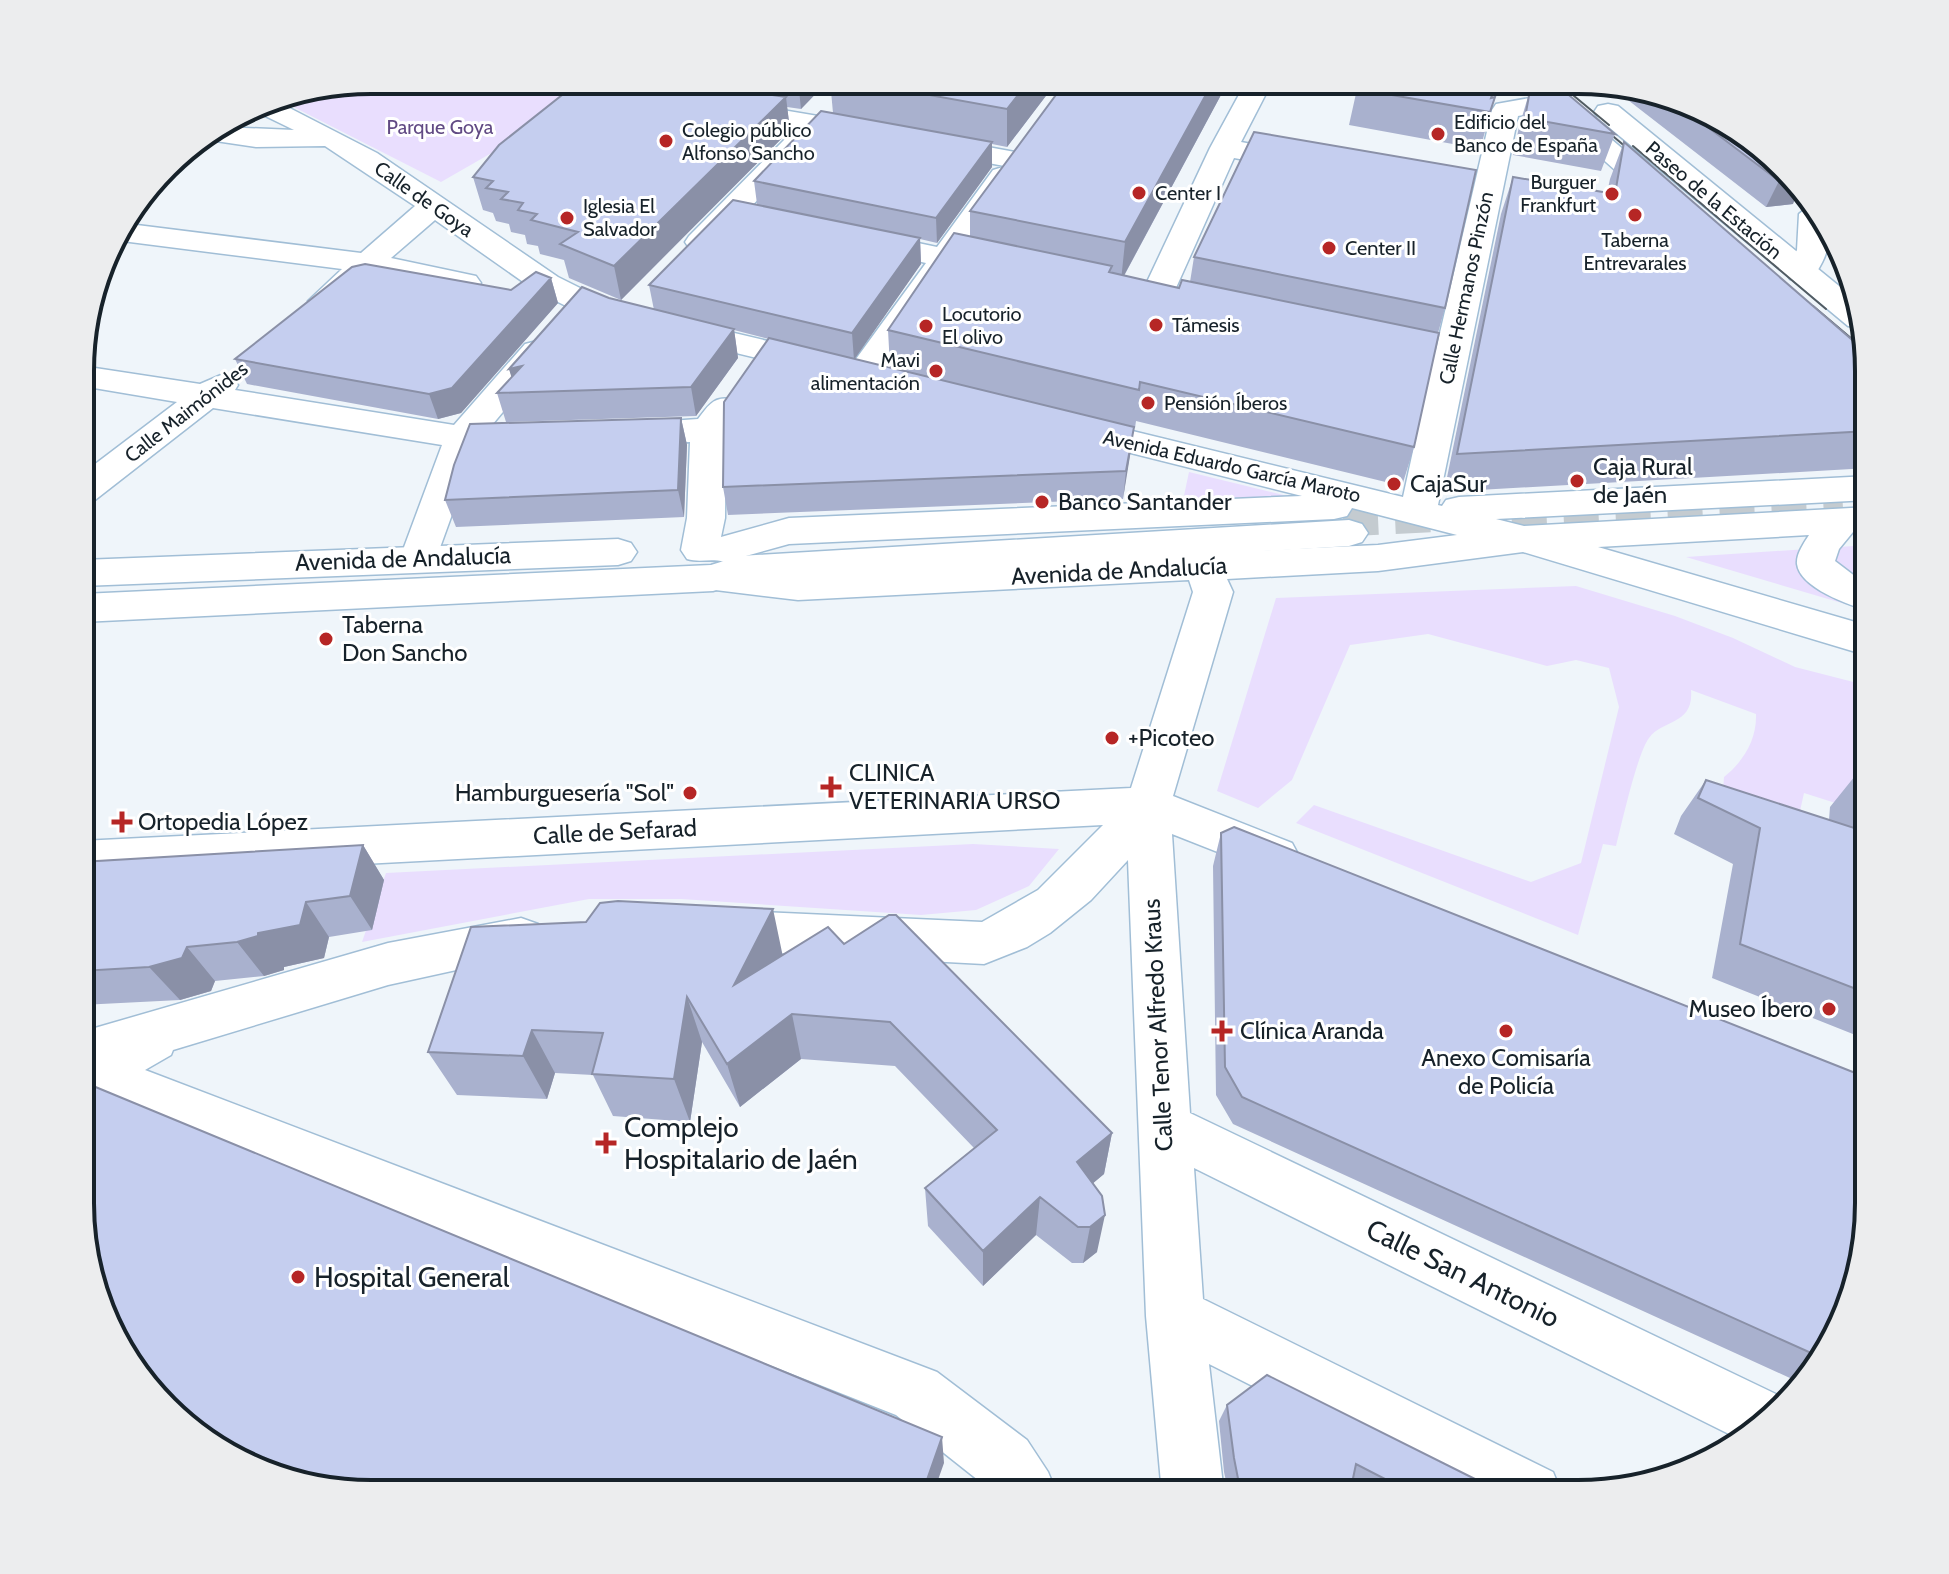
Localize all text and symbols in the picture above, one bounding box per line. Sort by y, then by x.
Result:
place label: Edificio del Banco de España [1454,110,1598,157]
park label: Parque Goya [387,115,494,139]
place label: Colegio público Alfonso Sancho [682,118,815,165]
marker: Edificio del Banco de España [1429,125,1447,143]
marker: Colegio público Alfonso Sancho [657,132,675,150]
street label: Paseo de la Estación [1641,136,1787,264]
street label: Calle de Goya [370,156,479,242]
place label: Burguer Frankfurt [1520,170,1597,217]
place label: Center I [1155,181,1221,205]
marker: Center I [1130,184,1148,202]
marker: Burguer Frankfurt [1603,185,1621,203]
street label: Calle Hermanos Pinzón [1434,189,1498,387]
place label: Iglesia El Salvador [583,194,657,241]
marker: Taberna Entrevarales [1626,206,1644,224]
marker: Iglesia El Salvador [558,209,576,227]
place label: Taberna Entrevarales [1583,228,1687,275]
place label: Center II [1345,236,1416,260]
marker: Center II [1320,239,1338,257]
place label: Locutorio El olivo [942,302,1022,349]
place label: Támesis [1172,313,1240,337]
marker: Támesis [1147,316,1165,334]
marker: Locutorio El olivo [917,317,935,335]
place label: Mavi alimentación [811,348,920,395]
street label: Calle Maimónides [120,357,252,467]
marker: Mavi alimentación [927,362,945,380]
place label: Pensión Íberos [1164,391,1287,415]
marker: Pensión Íberos [1139,394,1157,412]
street label: Avenida Eduardo García Maroto [1101,425,1363,507]
place label: Caja Rural de Jaén [1593,452,1693,509]
place label: CajaSur [1410,469,1487,498]
marker: Caja Rural de Jaén [1568,472,1586,490]
marker: CajaSur [1385,475,1403,493]
place label: Banco Santander [1058,487,1232,516]
marker: Banco Santander [1033,493,1051,511]
street label: Avenida de Andalucía [294,540,512,577]
street label: Avenida de Andalucía [1010,550,1228,591]
place label: Taberna Don Sancho [342,610,467,667]
marker: Taberna Don Sancho [317,630,335,648]
place label: +Picoteo [1128,723,1215,752]
marker: +Picoteo [1103,729,1121,747]
place label: CLINICA VETERINARIA URSO [849,758,1060,815]
marker: CLINICA VETERINARIA URSO [820,776,842,798]
place label: Hamburguesería "Sol" [455,778,674,807]
marker: Hamburguesería "Sol" [681,784,699,802]
place label: Ortopedia López [138,807,308,836]
marker: Ortopedia López [113,813,131,831]
street label: Calle de Sefarad [532,813,698,850]
street label: Calle Tenor Alfredo Kraus [1136,898,1179,1152]
place label: Museo Íbero [1688,994,1813,1023]
marker: Museo Íbero [1820,1000,1838,1018]
place label: Clínica Aranda [1240,1016,1384,1045]
marker: Clínica Aranda [1211,1020,1233,1042]
marker: Anexo Comisaría de Policía [1497,1022,1515,1040]
place label: Anexo Comisaría de Policía [1421,1043,1591,1100]
place label: Complejo Hospitalario de Jaén [624,1110,858,1176]
marker: Complejo Hospitalario de Jaén [595,1132,617,1154]
street label: Calle San Antonio [1361,1212,1565,1334]
place label: Hospital General [314,1260,510,1294]
marker: Hospital General [289,1268,307,1286]

